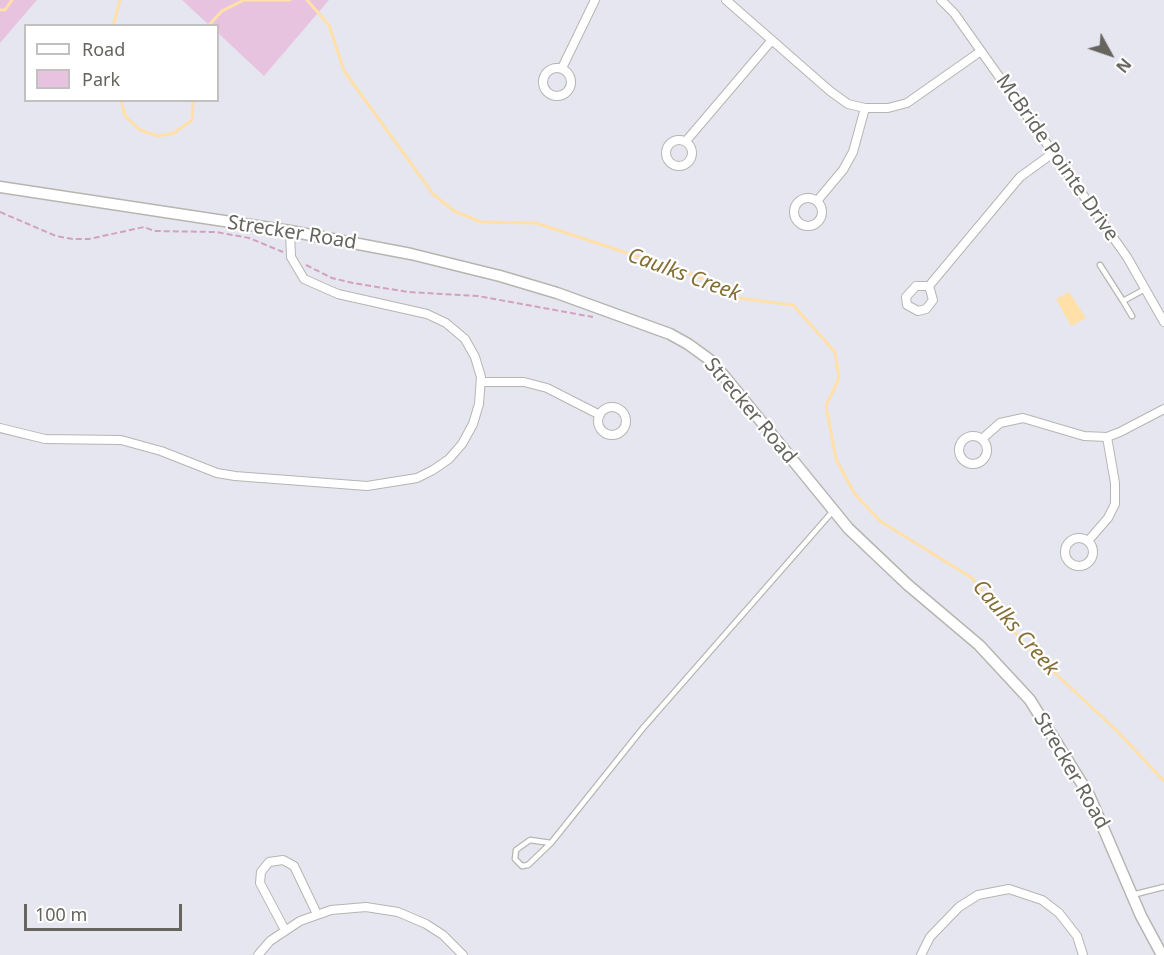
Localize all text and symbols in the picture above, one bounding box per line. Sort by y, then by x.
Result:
legend [24,24,219,102]
north arrow [1080,24,1140,84]
text: Road [82,37,125,61]
text: N [1111,54,1136,78]
text: Park [82,67,120,91]
street label: McBride Pointe Drive [990,70,1124,246]
street label: Strecker Road [226,211,358,255]
water label: Caulks Creek [624,243,744,307]
street label: Strecker Road [699,353,801,469]
water label: Caulks Creek [967,575,1063,681]
street label: Strecker Road [1028,709,1114,833]
scale bar [27,892,184,930]
text: 100 m [35,902,87,926]

